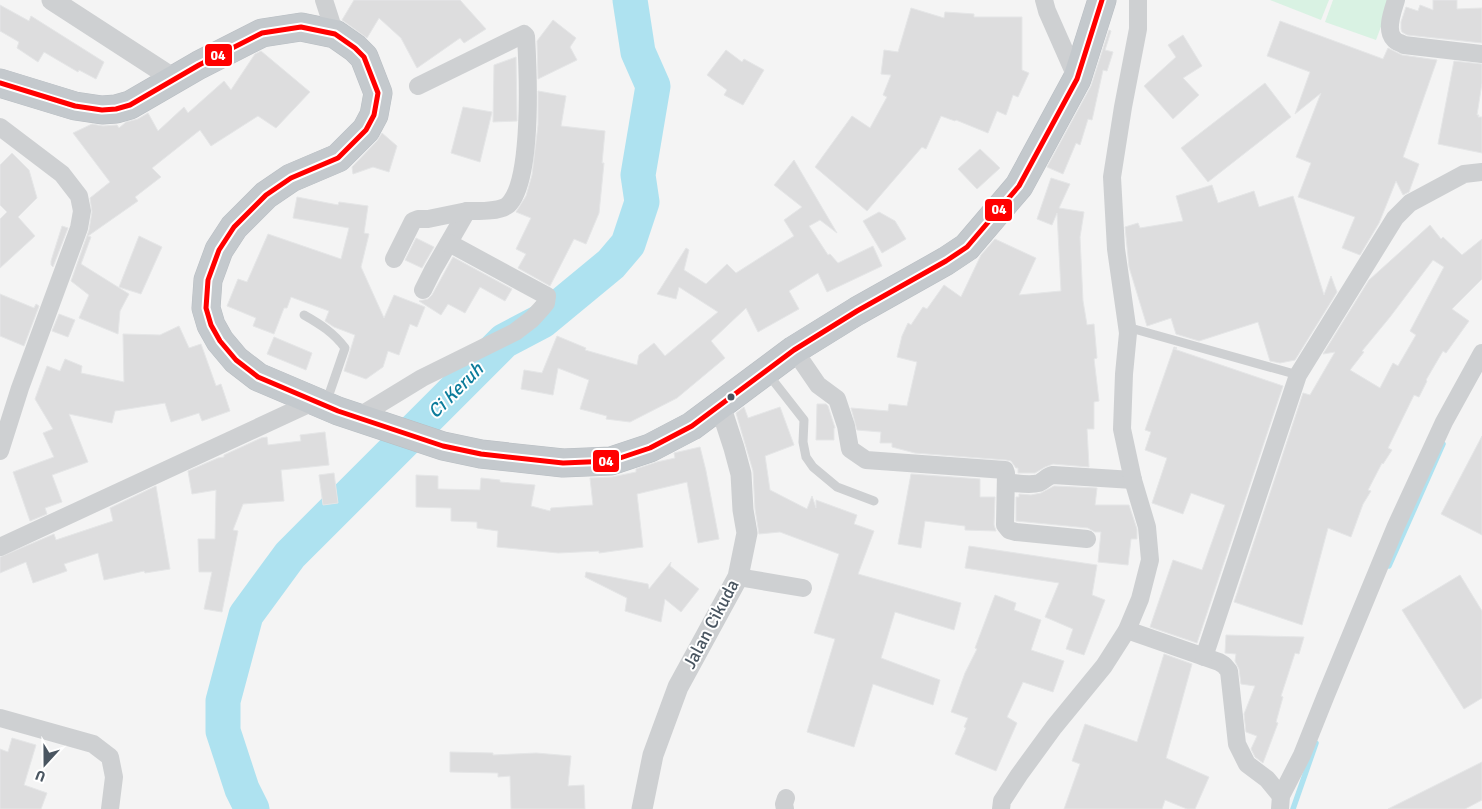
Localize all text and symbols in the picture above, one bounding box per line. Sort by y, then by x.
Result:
line badge: 04 [204,43,233,67]
text: 04 [210,47,226,64]
line badge: 04 [984,198,1013,222]
text: 04 [991,201,1007,218]
water label: Ci Keruh [423,357,489,424]
unlabelled marker [726,392,736,402]
line badge: 04 [592,449,620,473]
text: 04 [598,453,614,470]
street label: Jalan Cikuda [678,576,744,672]
north arrow [20,739,70,789]
text: U [33,766,48,785]

